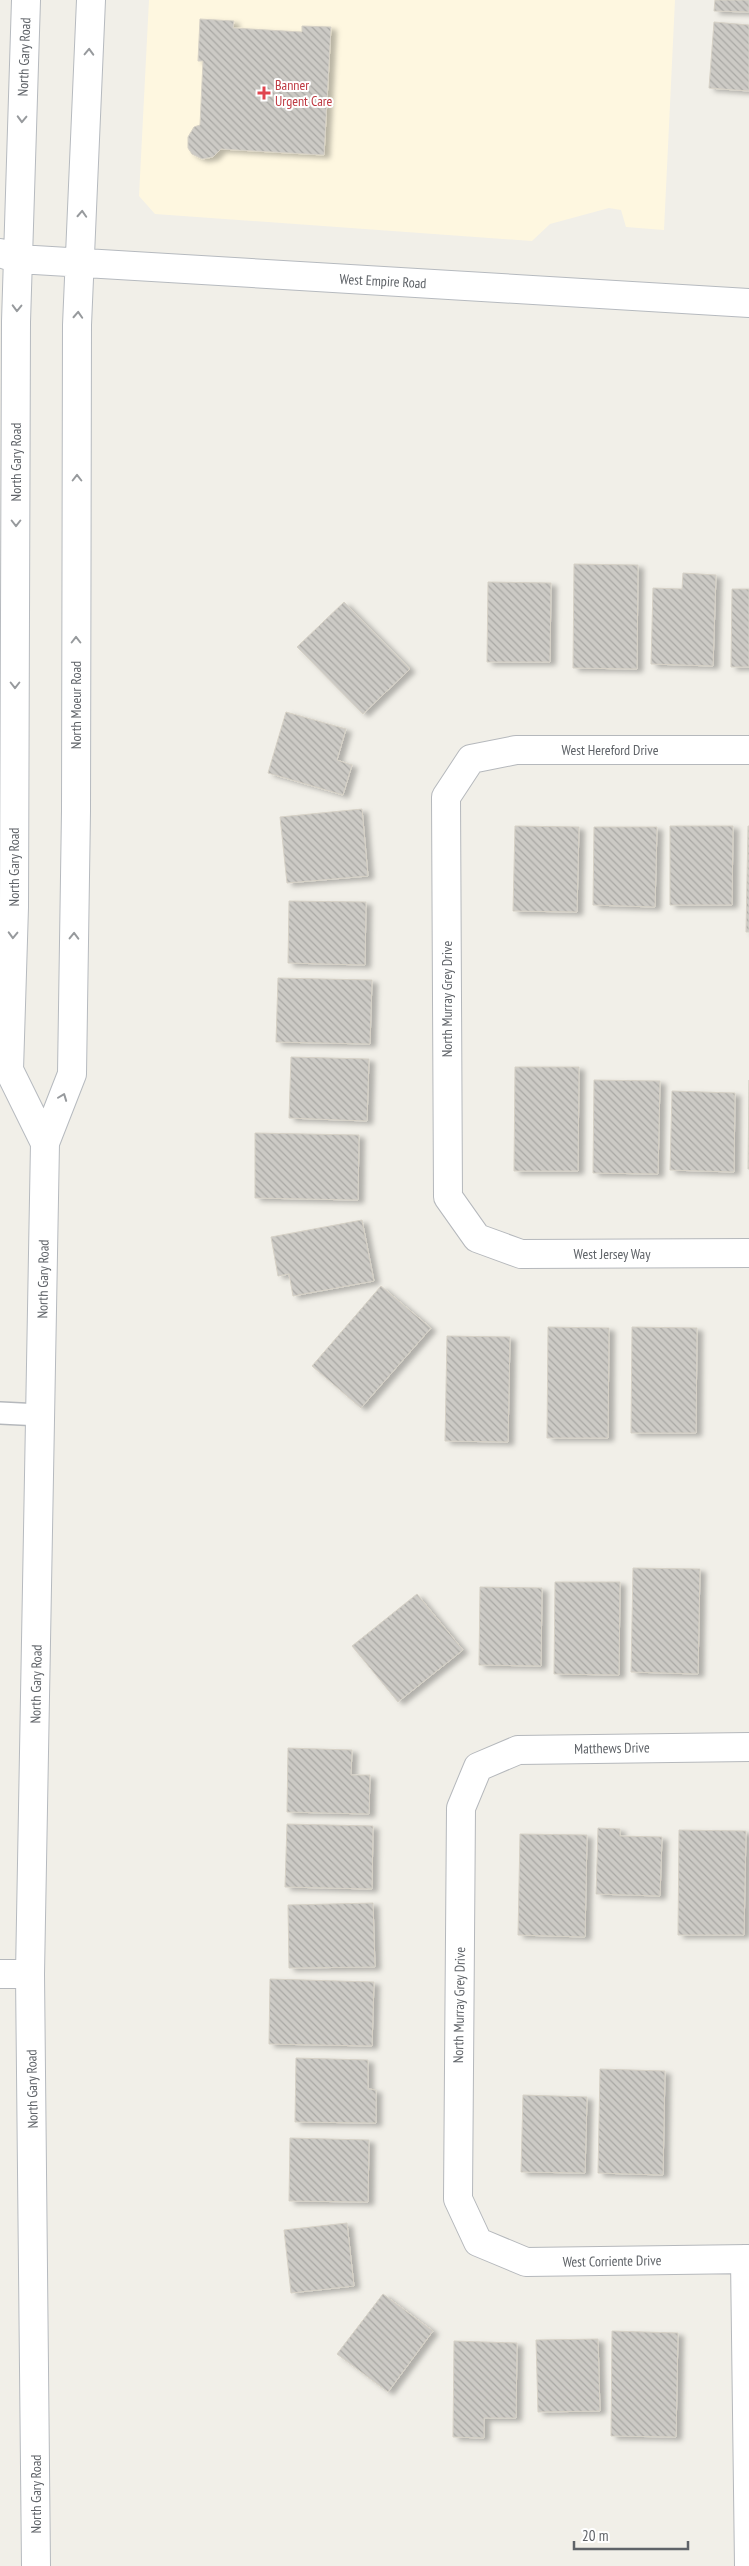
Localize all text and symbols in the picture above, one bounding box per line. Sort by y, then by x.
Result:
street label: North Gary Road [14,17,34,97]
one-way arrow [84,48,95,56]
place label: Banner Urgent Care [275,76,333,110]
marker: Banner Urgent Care [257,86,271,100]
one-way arrow [16,115,27,123]
one-way arrow [77,210,88,218]
street label: West Empire Road [339,270,427,292]
one-way arrow [11,304,22,312]
one-way arrow [72,311,83,319]
street label: North Gary Road [7,423,25,501]
one-way arrow [72,474,82,482]
one-way arrow [11,520,21,527]
one-way arrow [71,636,81,644]
street label: North Moeur Road [67,661,85,749]
one-way arrow [10,682,20,690]
street label: West Hereford Drive [562,741,659,759]
street label: North Gary Road [5,828,23,906]
one-way arrow [8,932,19,940]
one-way arrow [69,932,79,940]
street label: North Murray Grey Drive [438,941,456,1057]
one-way arrow [57,1093,67,1102]
street label: North Gary Road [33,1239,53,1319]
street label: West Jersey Way [574,1245,651,1263]
street label: North Gary Road [26,1644,46,1724]
street label: Matthews Drive [574,1738,650,1758]
street label: North Murray Grey Drive [449,1946,469,2063]
street label: North Gary Road [22,2049,42,2129]
street label: West Corriente Drive [562,2251,662,2271]
street label: North Gary Road [27,2455,45,2533]
scale bar [574,2518,688,2550]
text: 20 m [582,2526,608,2545]

